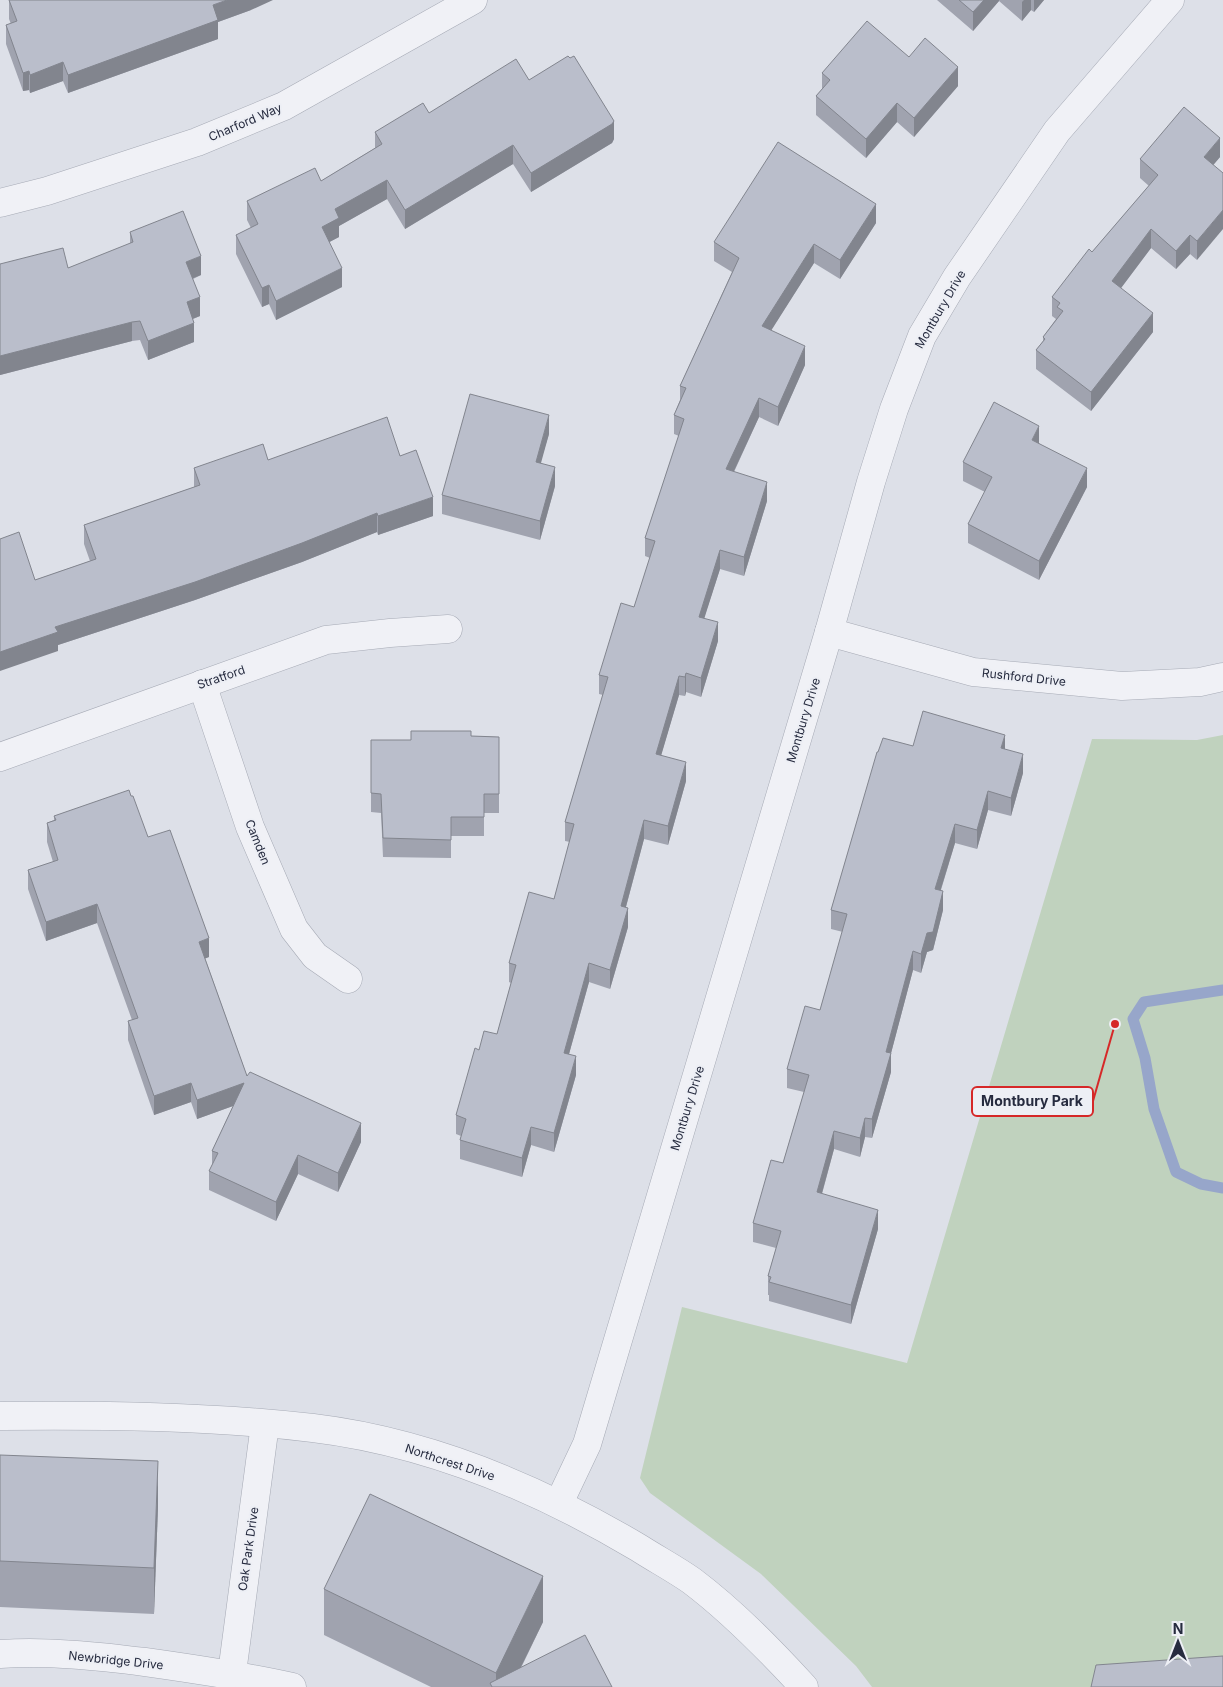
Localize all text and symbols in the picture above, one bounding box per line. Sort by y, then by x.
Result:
street label: Charford Way [206,100,284,144]
street label: Montbury Drive [911,267,969,351]
street label: Stratford [195,662,247,692]
street label: Rushford Drive [981,665,1067,689]
street label: Montbury Drive [783,676,823,764]
street label: Camden [242,817,274,867]
street label: Montbury Drive [667,1064,707,1152]
callout: Montbury Park [972,1087,1093,1116]
text: Montbury Park [981,1092,1084,1109]
street label: Northcrest Drive [403,1440,497,1484]
street label: Oak Park Drive [235,1506,261,1592]
north arrow [1153,1617,1203,1667]
text: N [1173,1620,1183,1637]
street label: Newbridge Drive [68,1648,164,1672]

